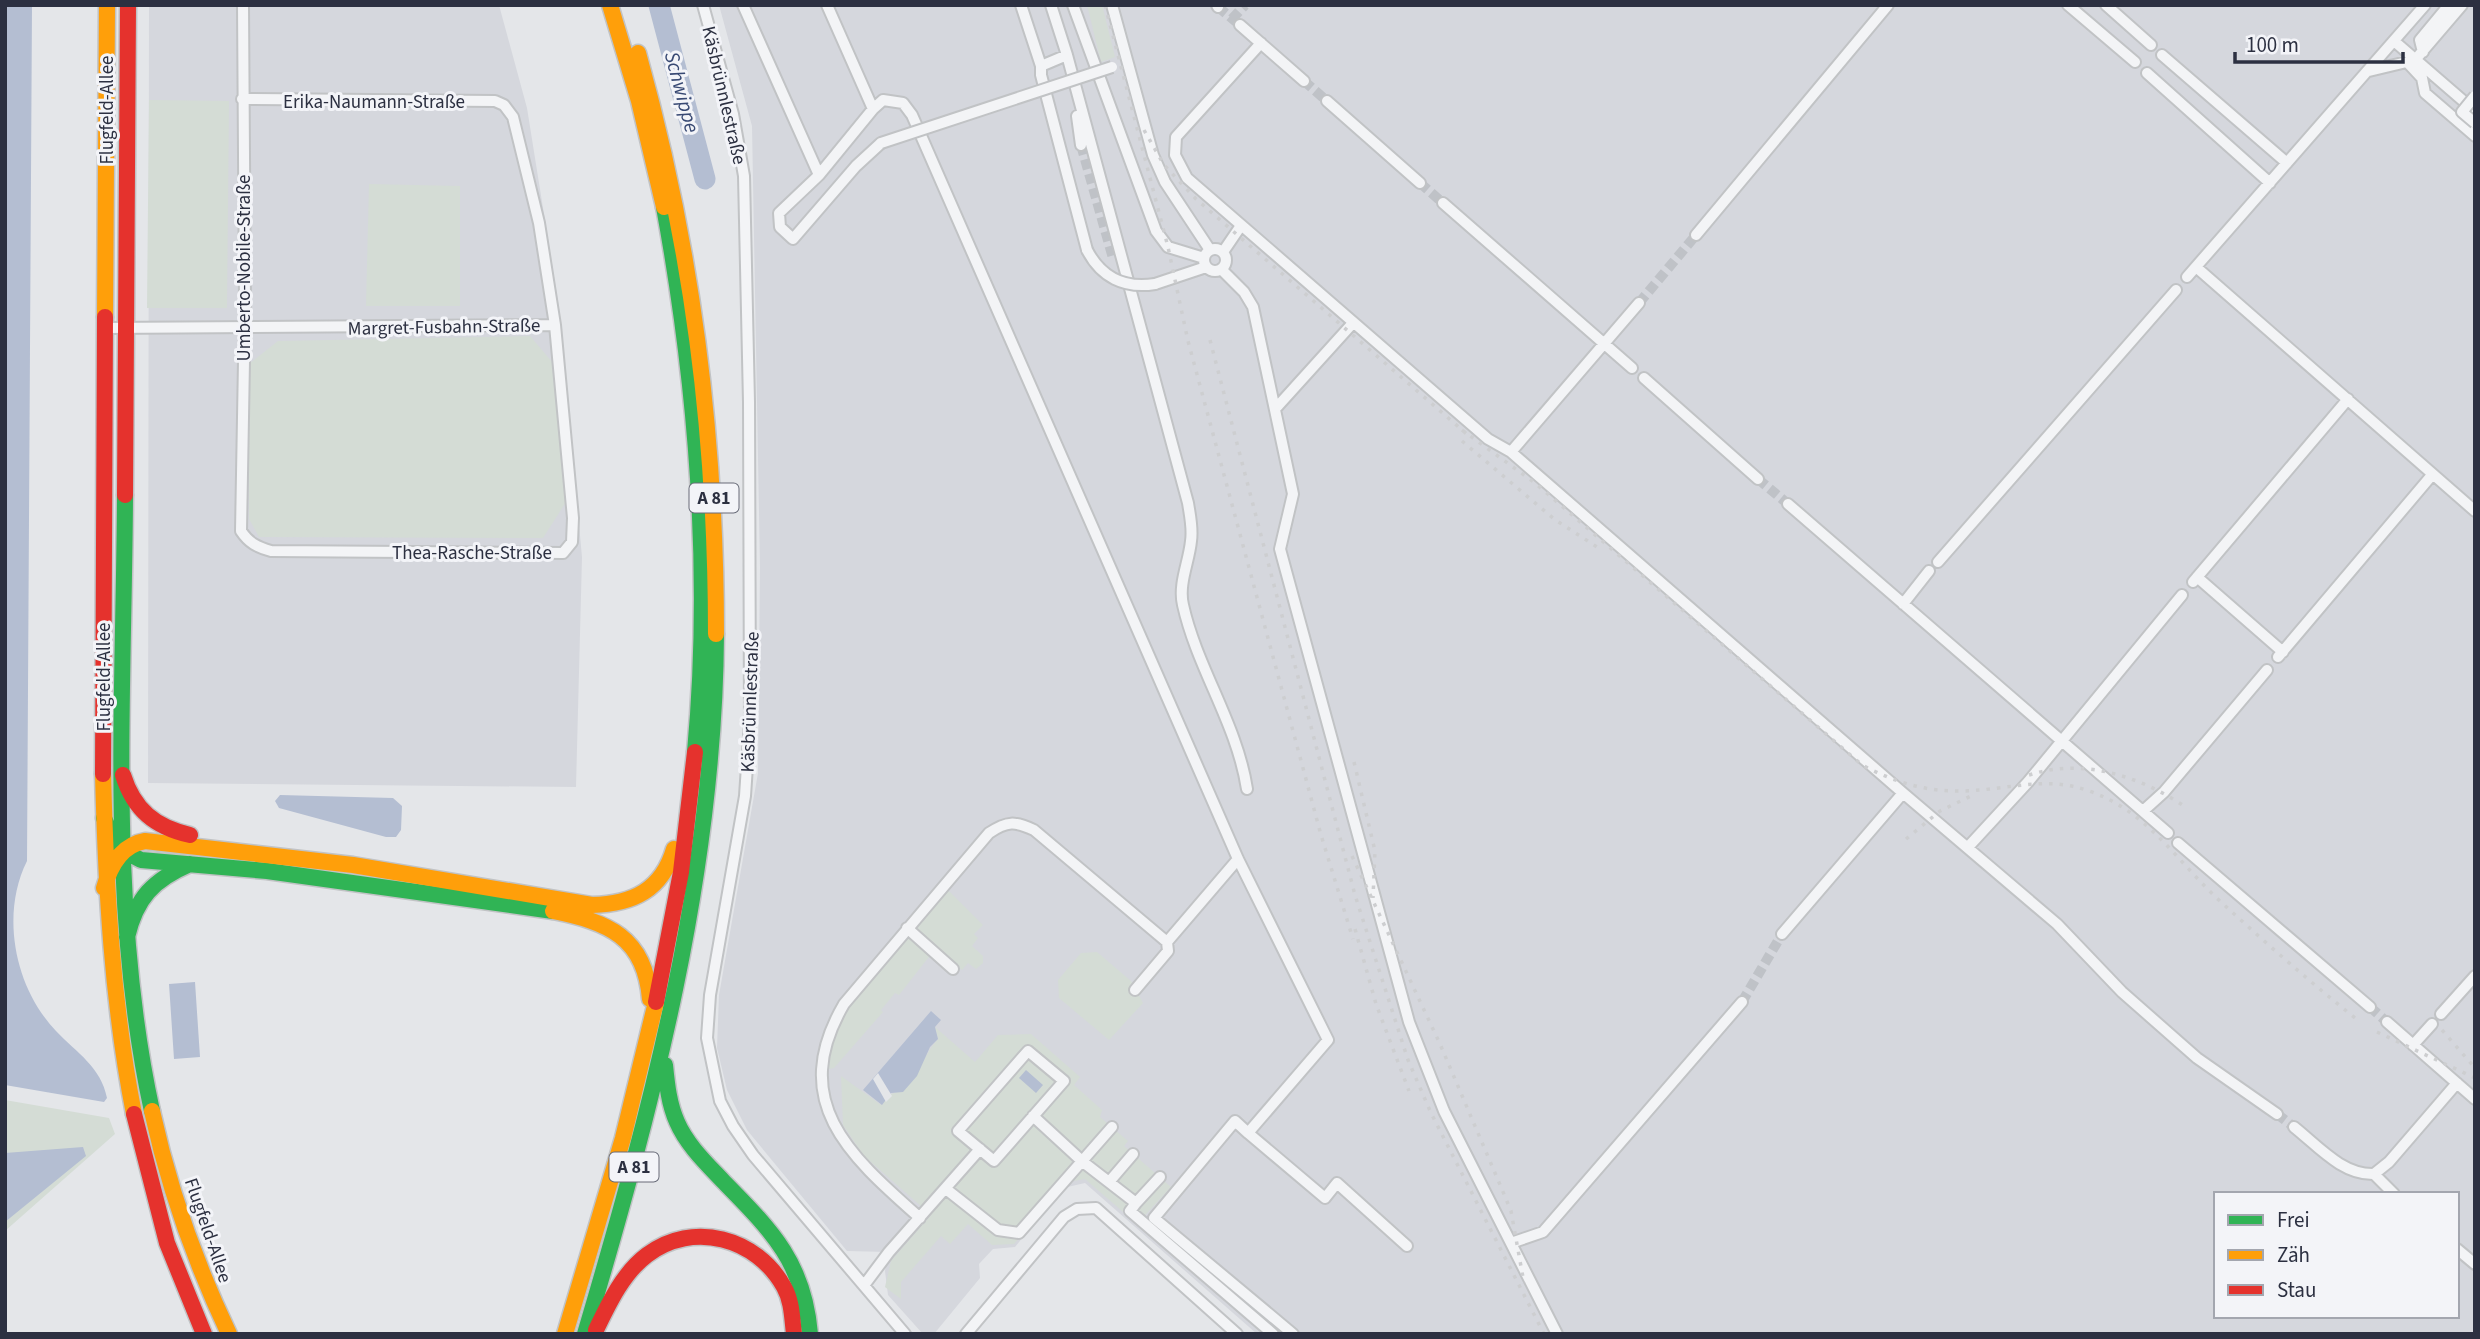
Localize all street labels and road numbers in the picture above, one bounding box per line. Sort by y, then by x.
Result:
street label: Käsbrünnlestraße [695,24,753,167]
street label: Flugfeld-Allee [94,55,121,165]
street label: Erika-Naumann-Straße [283,89,465,116]
street label: Umberto-Nobile-Straße [231,174,258,362]
street label: Margret-Fusbahn-Straße [348,312,541,343]
road number: A 81 [690,484,738,512]
street label: Thea-Rasche-Straße [392,540,552,567]
street label: Flugfeld-Allee [91,622,118,732]
street label: Käsbrünnlestraße [735,631,766,773]
road number: A 81 [610,1152,658,1182]
street label: Flugfeld-Allee [177,1175,238,1286]

